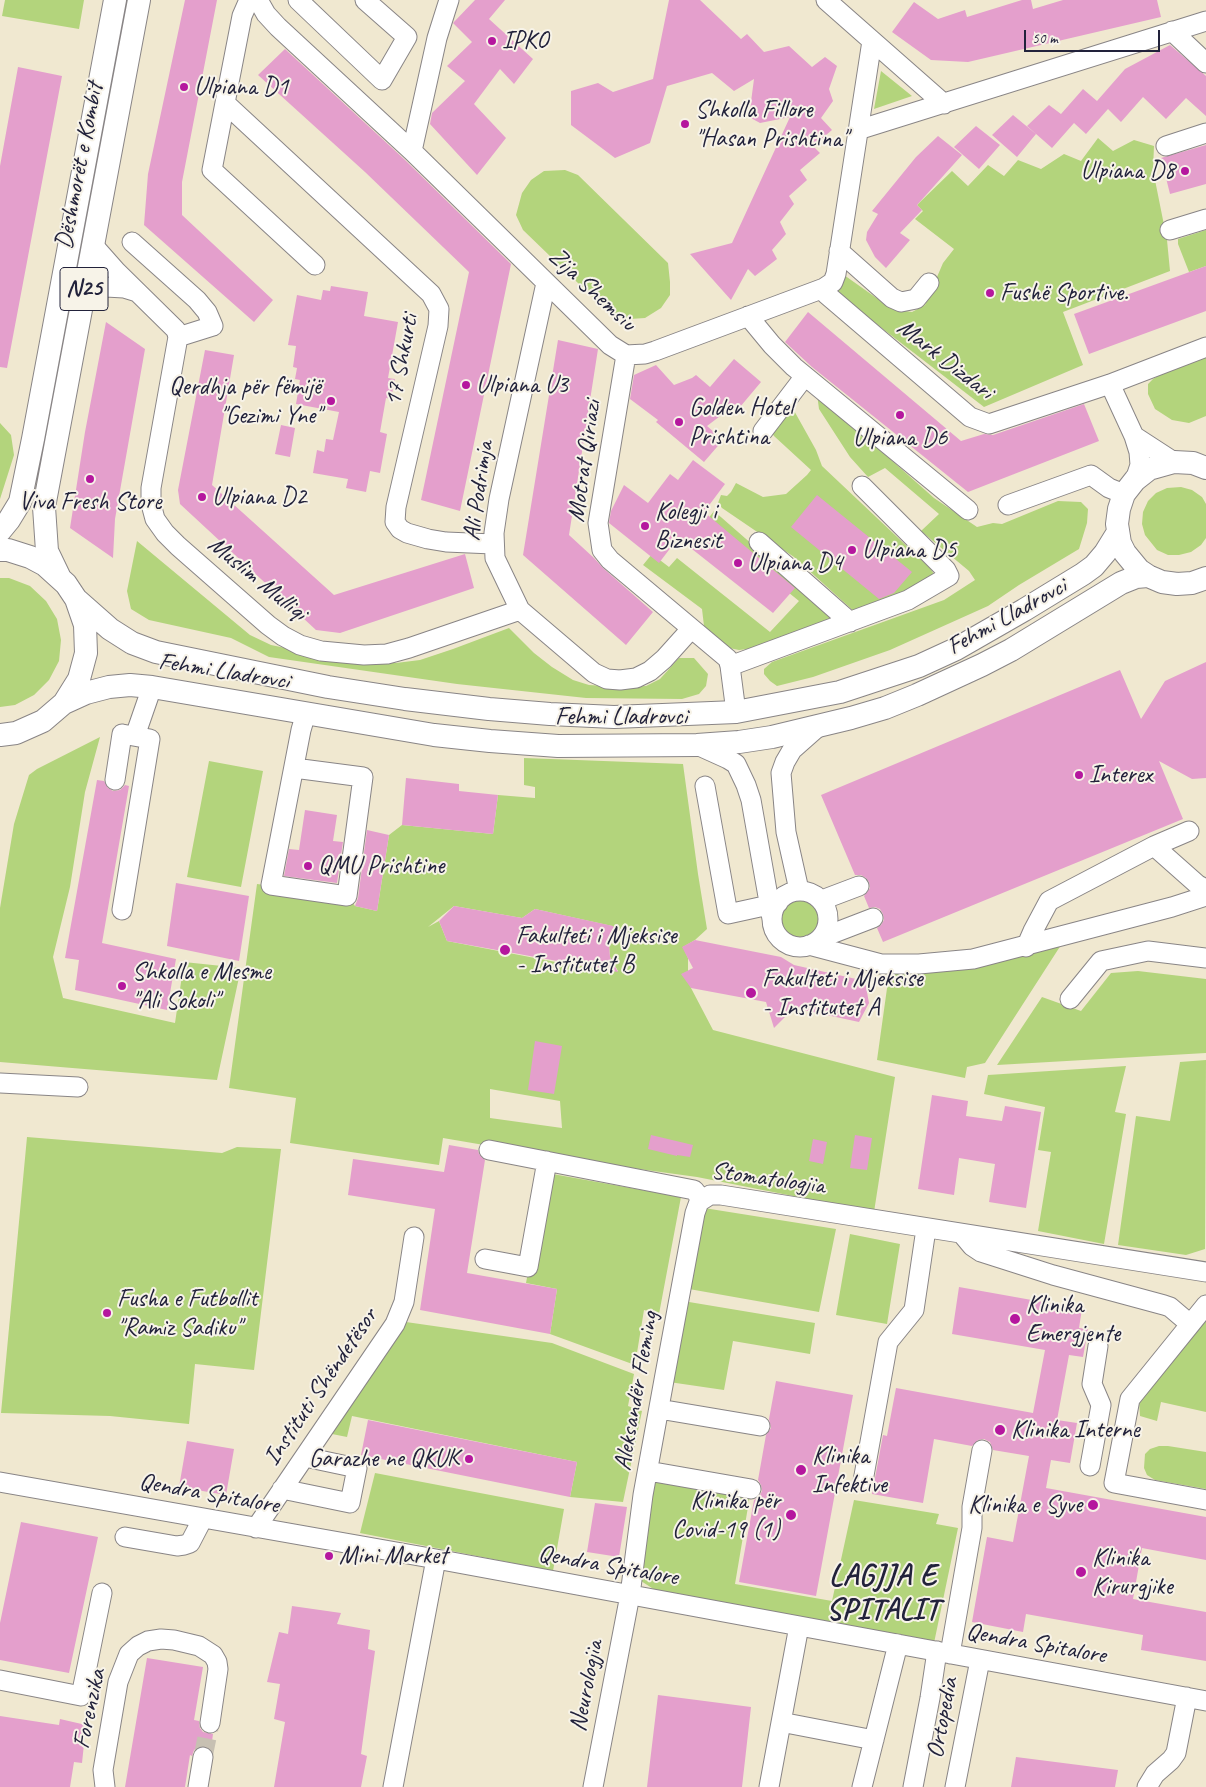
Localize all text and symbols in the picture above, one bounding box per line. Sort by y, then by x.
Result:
scale bar [1026,20,1162,52]
place label: IPKO [502,26,548,56]
text: 50 m [1032,29,1058,48]
marker: IPKO [486,35,498,47]
place label: Ulpiana D1 [194,72,288,102]
street label: Dëshmorët e Kombit [49,80,111,252]
marker: Ulpiana D1 [178,81,190,93]
place label: Shkolla Fillore "Hasan Prishtina" [695,95,847,154]
marker: Shkolla Fillore "Hasan Prishtina" [679,118,691,130]
place label: Ulpiana D8 [1081,156,1175,186]
marker: Ulpiana D8 [1179,165,1191,177]
street label: Zija Shemsiu [542,242,642,338]
road number: N25 [60,268,108,310]
place label: Fushë Sportive. [1000,278,1128,308]
marker: Fushë Sportive. [984,287,996,299]
street label: 17 Shkurti [378,311,426,409]
street label: Mark Dizdari [891,313,999,407]
place label: Ulpiana U3 [476,370,568,400]
place label: Qerdhja për fëmijë "Gezimi Yne" [169,372,321,431]
marker: Ulpiana U3 [460,379,472,391]
place label: Golden Hotel Prishtina [689,393,793,452]
marker: Qerdhja për fëmijë "Gezimi Yne" [325,395,337,407]
street label: Motrat Qiriazi [562,398,608,524]
marker: Ulpiana D6 [894,409,906,421]
marker: Golden Hotel Prishtina [673,416,685,428]
place label: Ulpiana D6 [853,423,947,453]
street label: Ali Podrimja [457,439,501,543]
marker: Viva Fresh Store [84,473,96,485]
place label: Ulpiana D2 [212,482,306,512]
place label: Viva Fresh Store [19,487,161,517]
marker: Ulpiana D2 [196,491,208,503]
place label: Kolegji i Biznesit [655,497,722,556]
marker: Kolegji i Biznesit [639,520,651,532]
street label: Muslim Mulliqi [201,530,313,628]
place label: Ulpiana D5 [862,535,956,565]
marker: Ulpiana D5 [846,544,858,556]
place label: Ulpiana D4 [748,548,842,578]
marker: Ulpiana D4 [732,557,744,569]
street label: Fehmi Lladrovci [942,572,1072,662]
street label: Fehmi Lladrovci [156,647,292,697]
street label: Fehmi Lladrovci [555,702,687,732]
place label: Interex [1089,760,1152,790]
marker: Interex [1073,769,1085,781]
place label: QMU Prishtine [318,851,444,881]
marker: QMU Prishtine [302,860,314,872]
place label: Fakulteti i Mjeksise - Institutet B [516,921,677,980]
marker: Fakulteti i Mjeksise - Institutet B [498,943,512,957]
place label: Shkolla e Mesme "Ali Sokoli" [132,957,271,1016]
place label: Fakulteti i Mjeksise - Institutet A [762,964,923,1023]
marker: Shkolla e Mesme "Ali Sokoli" [116,980,128,992]
marker: Fakulteti i Mjeksise - Institutet A [744,986,758,1000]
street label: Stomatologjia [709,1156,827,1202]
place label: Fusha e Futbollit "Ramiz Sadiku" [117,1284,257,1343]
place label: Klinika Emergjente [1026,1290,1120,1349]
street label: Instituti Shëndetësor [257,1303,385,1471]
marker: Fusha e Futbollit "Ramiz Sadiku" [101,1307,113,1319]
street label: Aleksandër Fleming [608,1309,666,1473]
marker: Klinika Emergjente [1008,1312,1022,1326]
place label: Klinika Interne [1011,1415,1140,1445]
marker: Klinika Interne [993,1423,1007,1437]
place label: Klinika Infektive [812,1441,887,1500]
place label: Garazhe ne QKUK [309,1444,459,1474]
marker: Garazhe ne QKUK [463,1453,475,1465]
marker: Klinika Infektive [794,1463,808,1477]
street label: Qendra Spitalore [137,1467,281,1521]
place label: Klinika për Covid-19 (1) [672,1486,780,1545]
place label: Klinika e Syve [968,1490,1082,1520]
marker: Klinika e Syve [1086,1498,1100,1512]
marker: Klinika për Covid-19 (1) [784,1508,798,1522]
street label: Qendra Spitalore [536,1539,680,1593]
place label: Mini Market [339,1541,447,1571]
place label: Klinika Kirurgjike [1092,1543,1173,1602]
marker: Mini Market [323,1550,335,1562]
district label: LAGJJA E SPITALIT [824,1559,942,1630]
marker: Klinika Kirurgjike [1074,1565,1088,1579]
street label: Qendra Spitalore [964,1617,1108,1671]
street label: Neurologjia [563,1638,611,1734]
street label: Forenzika [67,1666,113,1752]
street label: Ortopedia [921,1675,965,1761]

